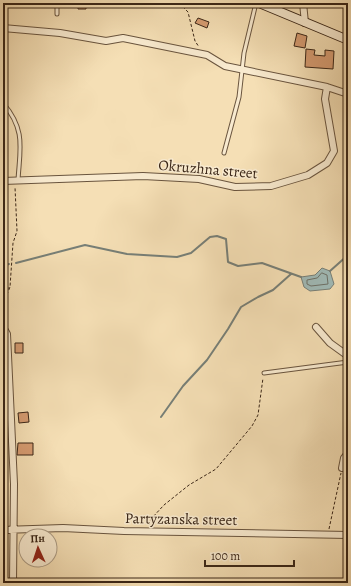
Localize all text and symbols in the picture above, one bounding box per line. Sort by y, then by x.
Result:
street label: Okruzhna street [157,155,259,183]
street label: Partyzanska street [125,508,237,530]
north arrow [18,528,58,568]
text: Пн [30,531,46,546]
scale bar [205,542,294,568]
text: 100 m [211,548,240,564]

